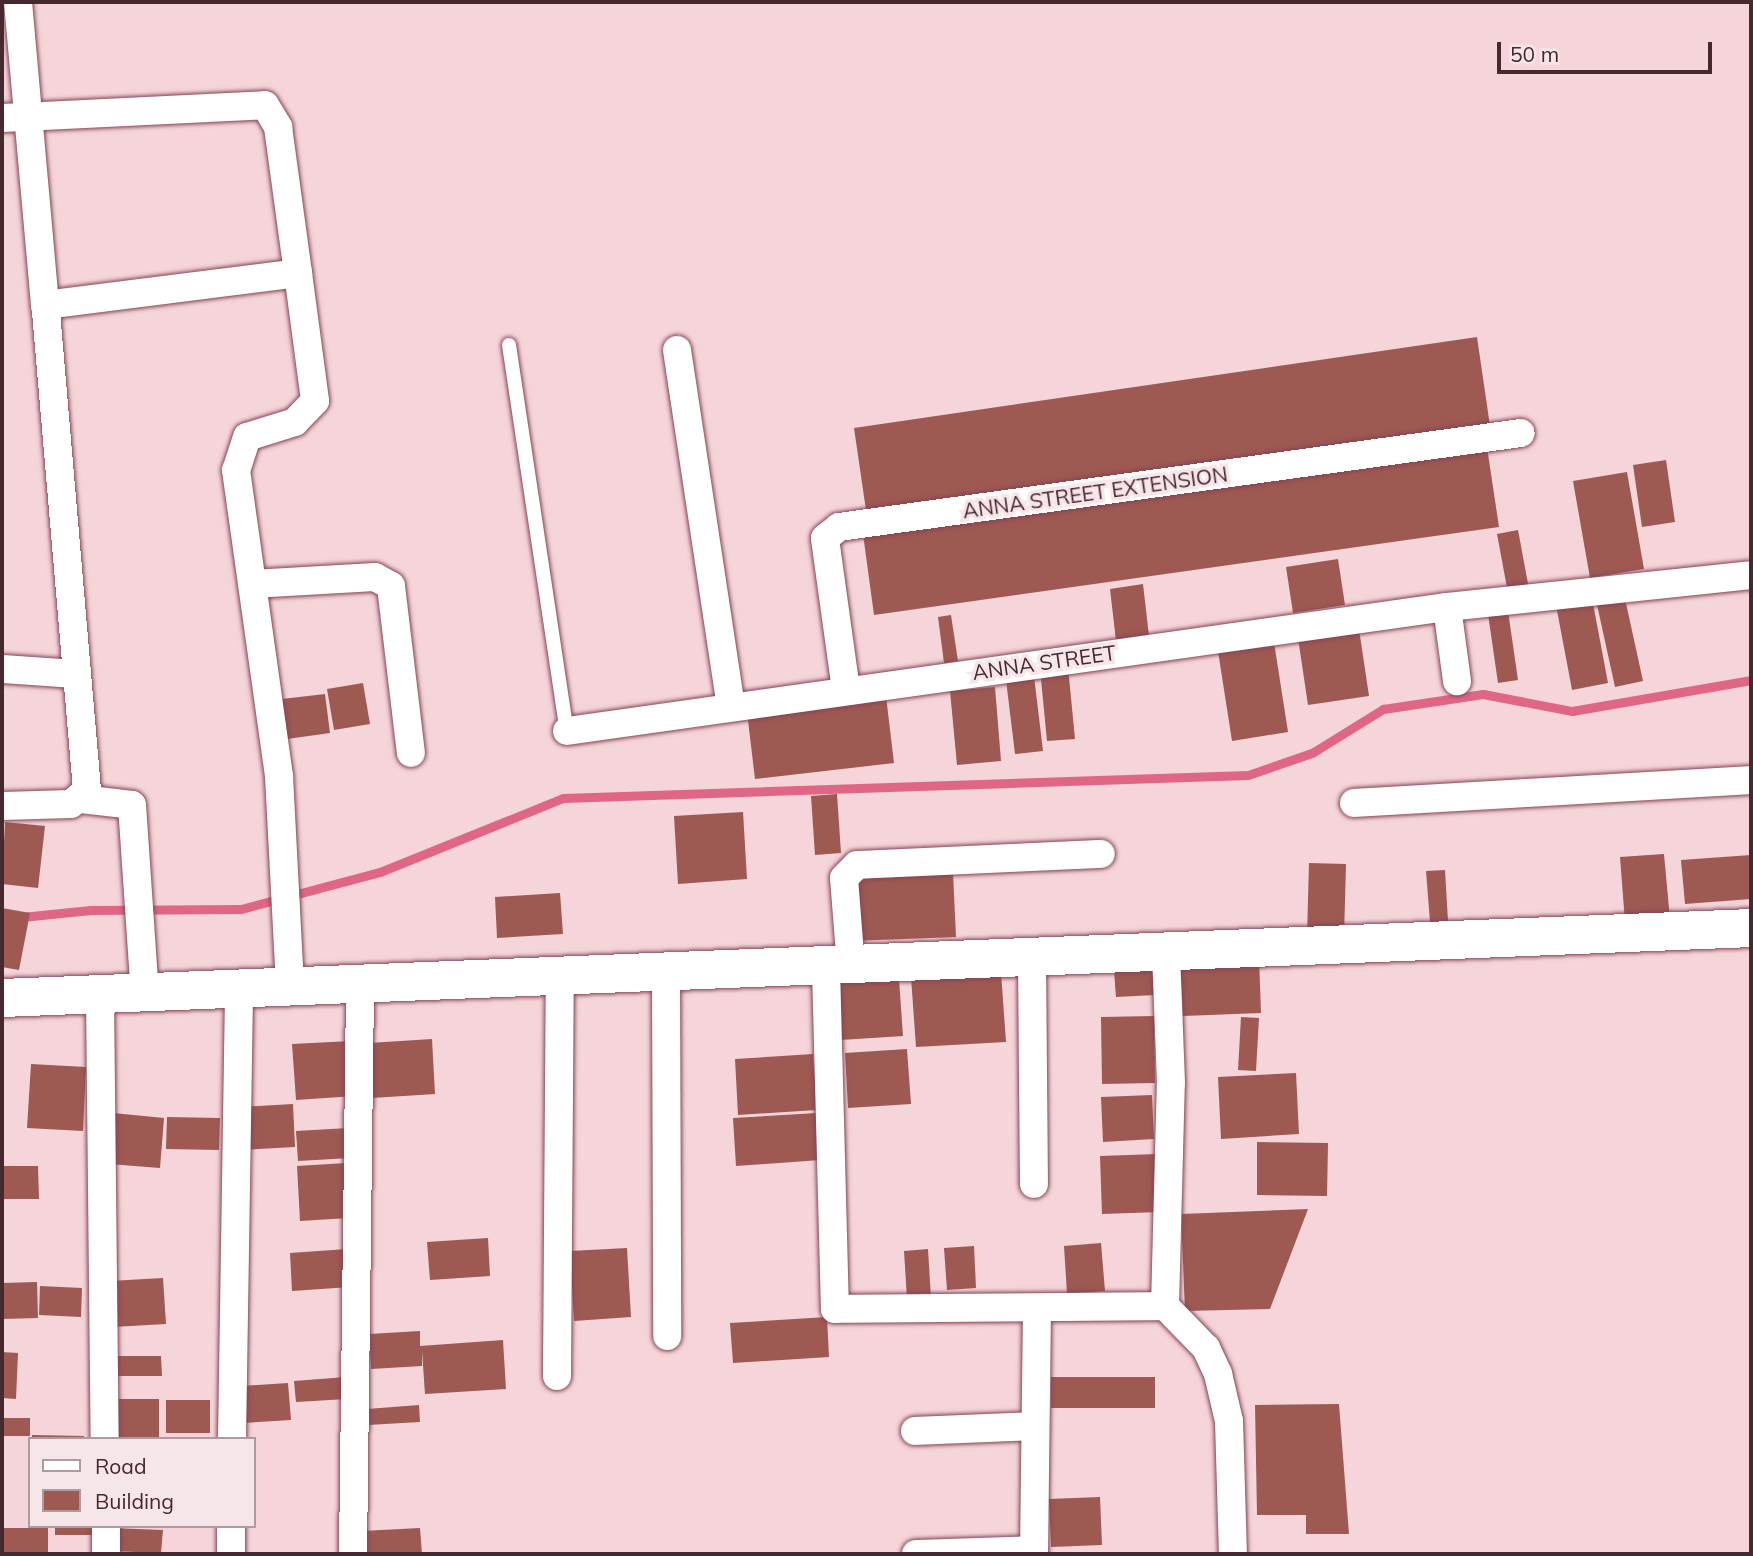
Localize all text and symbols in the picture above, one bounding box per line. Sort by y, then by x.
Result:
scale bar [1501,28,1716,72]
text: 50 m [1510,41,1559,67]
street label: ANNA STREET EXTENSION [961,461,1229,523]
street label: ANNA STREET [971,639,1117,685]
legend [28,1437,256,1528]
text: Road [95,1453,146,1479]
text: Building [95,1488,174,1514]

